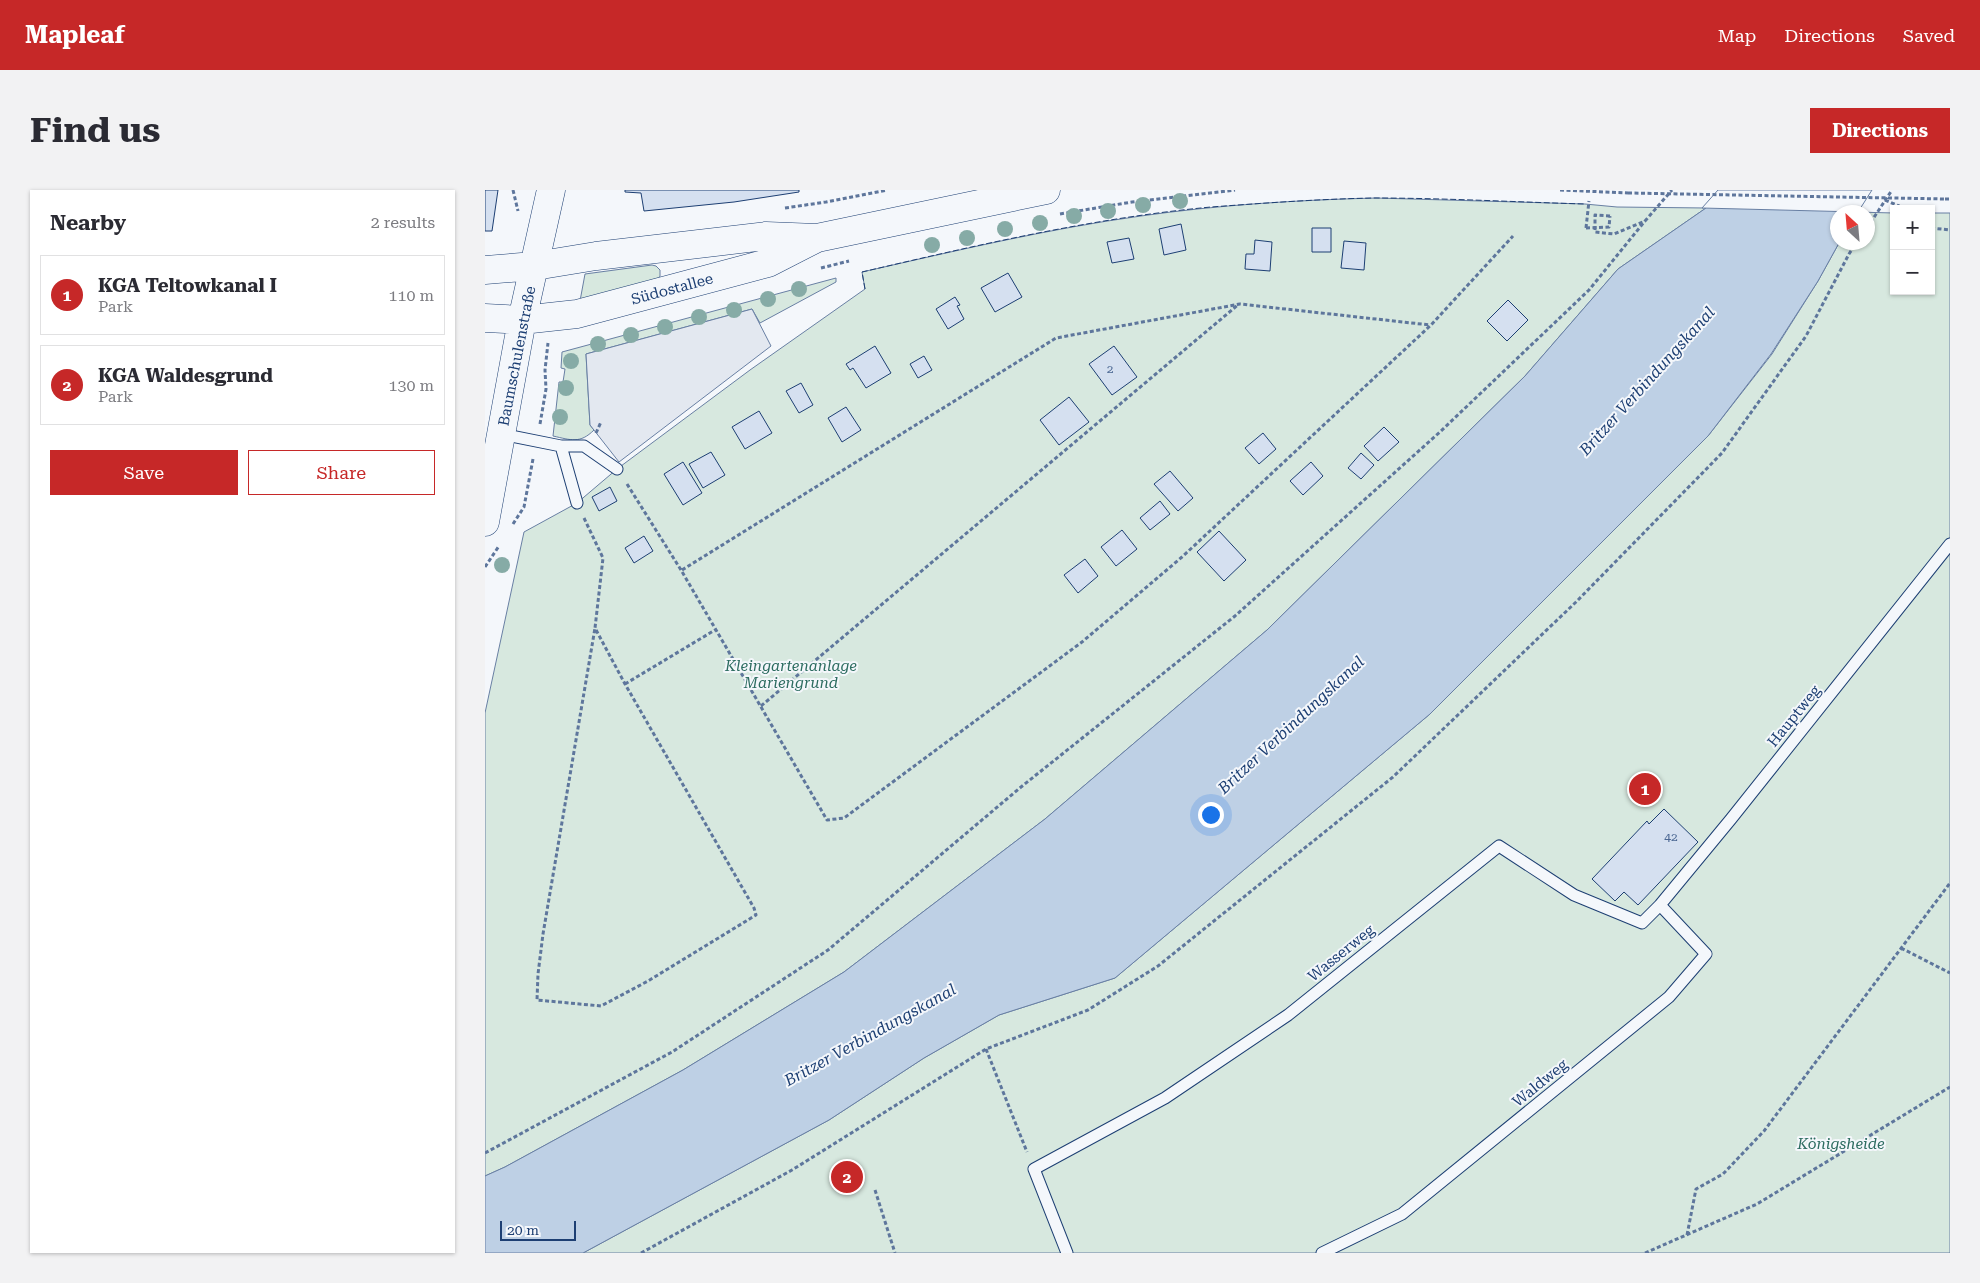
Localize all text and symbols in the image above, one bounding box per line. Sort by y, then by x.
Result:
text: Mapleaf [25,21,125,49]
text: Map [1718,25,1756,46]
text: Directions [1784,25,1875,46]
text: Saved [1903,25,1955,46]
button: Directions [1810,108,1950,153]
text: Find us [30,110,160,151]
north arrow [1830,205,1875,250]
map controls [1890,205,1935,295]
button: + [1890,205,1935,250]
text: Nearby [50,211,126,235]
text: 2 results [371,213,435,232]
button: − [1890,250,1935,295]
street label: Südostallee [629,269,715,309]
text: KGA Teltowkanal I [98,274,277,297]
street label: Baumschulenstraße [495,284,539,428]
text: 1 [63,286,71,305]
text: 110 m [388,286,434,305]
text: Park [98,297,133,316]
water label: Britzer Verbindungskanal [1575,303,1719,460]
house number: 2 [1107,362,1114,376]
text: KGA Waldesgrund [98,364,273,387]
text: 2 [63,376,71,395]
text: 130 m [388,376,434,395]
text: Park [98,387,133,406]
button: Save [50,450,238,495]
button: Share [248,450,435,495]
water label: Britzer Verbindungskanal [1213,652,1368,798]
park label: Kleingartenanlage Mariengrund [724,657,857,692]
street label: Hauptweg [1764,681,1825,750]
pin: 1 [1629,770,1661,808]
your location [1198,802,1224,828]
house number: 42 [1664,830,1678,844]
street label: Wasserweg [1304,920,1378,985]
water label: Britzer Verbindungskanal [780,980,959,1091]
street label: Waldweg [1509,1055,1572,1111]
park label: Königsheide [1796,1135,1885,1153]
pin: 2 [831,1158,863,1196]
scale bar [500,1218,576,1241]
text: 20 m [507,1222,539,1238]

